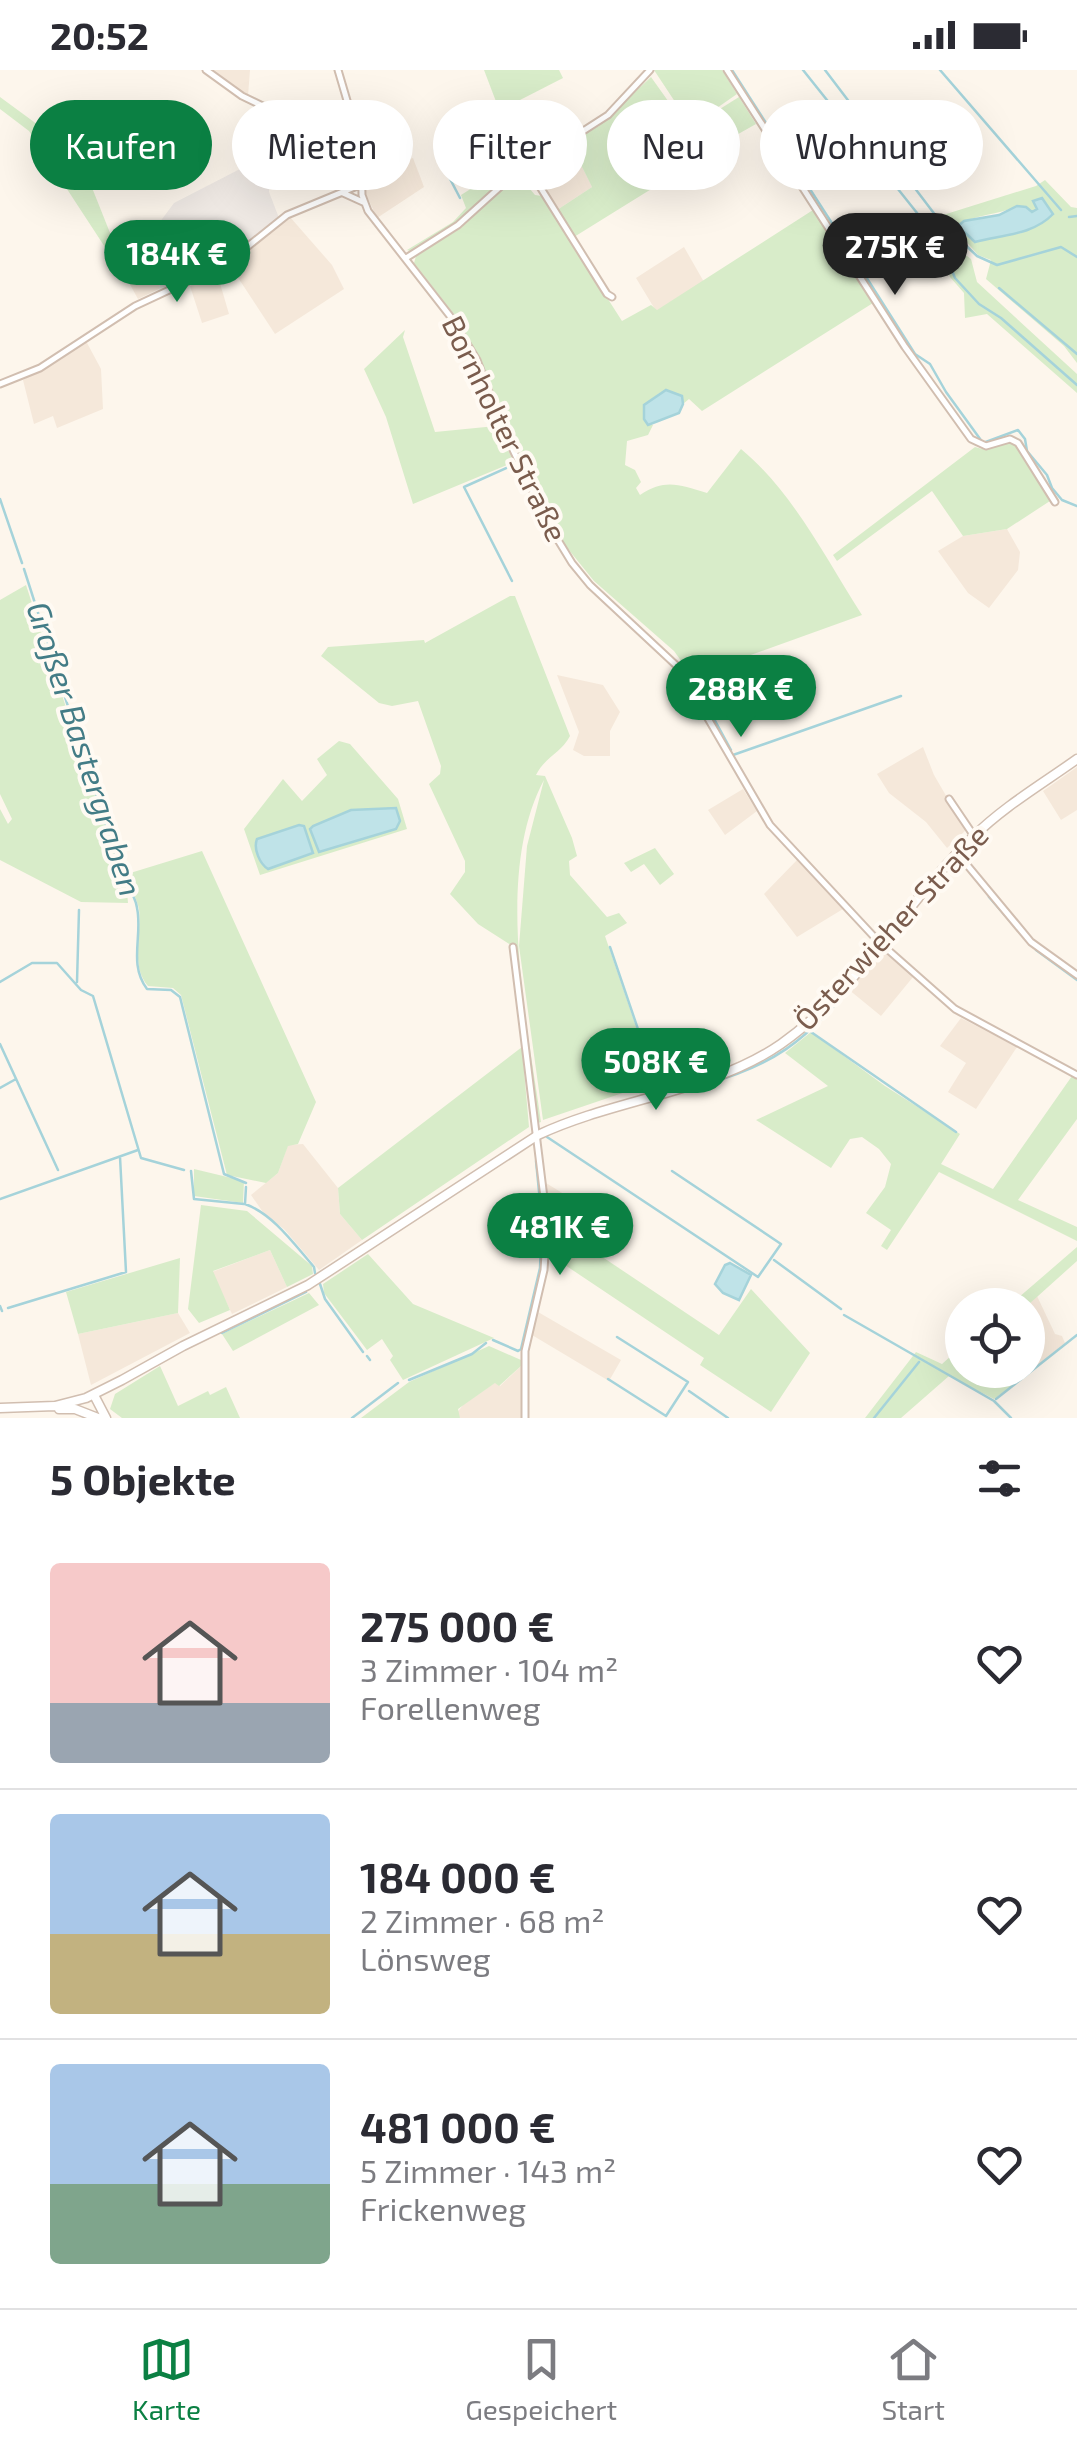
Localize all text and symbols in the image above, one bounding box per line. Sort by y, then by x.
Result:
text: 20:52 [50,12,149,58]
chip: Kaufen [30,100,212,190]
chip: Mieten [232,100,413,190]
chip: Filter [433,100,587,190]
chip: Neu [607,100,740,190]
chip: Wohnung [760,100,983,190]
pin: 275K € [814,213,976,298]
pin: 184K € [96,220,258,305]
text: 275K € [845,226,945,264]
text: 184K € [126,233,228,271]
street label: Bornholter Straße [436,309,576,547]
water label: Großer Bastergraben [19,596,151,901]
pin: 288K € [660,655,822,740]
text: 288K € [688,668,794,706]
street label: Österwieher Straße [786,816,995,1037]
pin: 508K € [575,1028,737,1113]
text: 508K € [603,1041,709,1079]
pin: 481K € [479,1193,641,1278]
text: 481K € [509,1206,611,1244]
map controls [945,1288,1045,1388]
button: locate [945,1288,1045,1388]
icon: filters [972,1451,1027,1506]
text: 5 Objekte [50,1453,236,1503]
text: 275 000 € [360,1600,554,1650]
icon: home [130,1603,250,1723]
icon: heart [972,1636,1027,1691]
text: 3 Zimmer · 104 m² [360,1650,618,1688]
text: Forellenweg [360,1688,541,1726]
text: 184 000 € [360,1851,556,1901]
icon: home [130,1854,250,1974]
icon: heart [972,1887,1027,1942]
text: 2 Zimmer · 68 m² [360,1901,605,1939]
text: Lönsweg [360,1939,491,1977]
text: 481 000 € [360,2101,556,2151]
icon: home [130,2104,250,2224]
icon: heart [972,2137,1027,2192]
text: 5 Zimmer · 143 m² [360,2151,616,2189]
text: Frickenweg [360,2189,526,2227]
tab: Karte [132,2332,201,2426]
tab: Gespeichert [465,2332,617,2426]
tab: Start [881,2332,945,2426]

